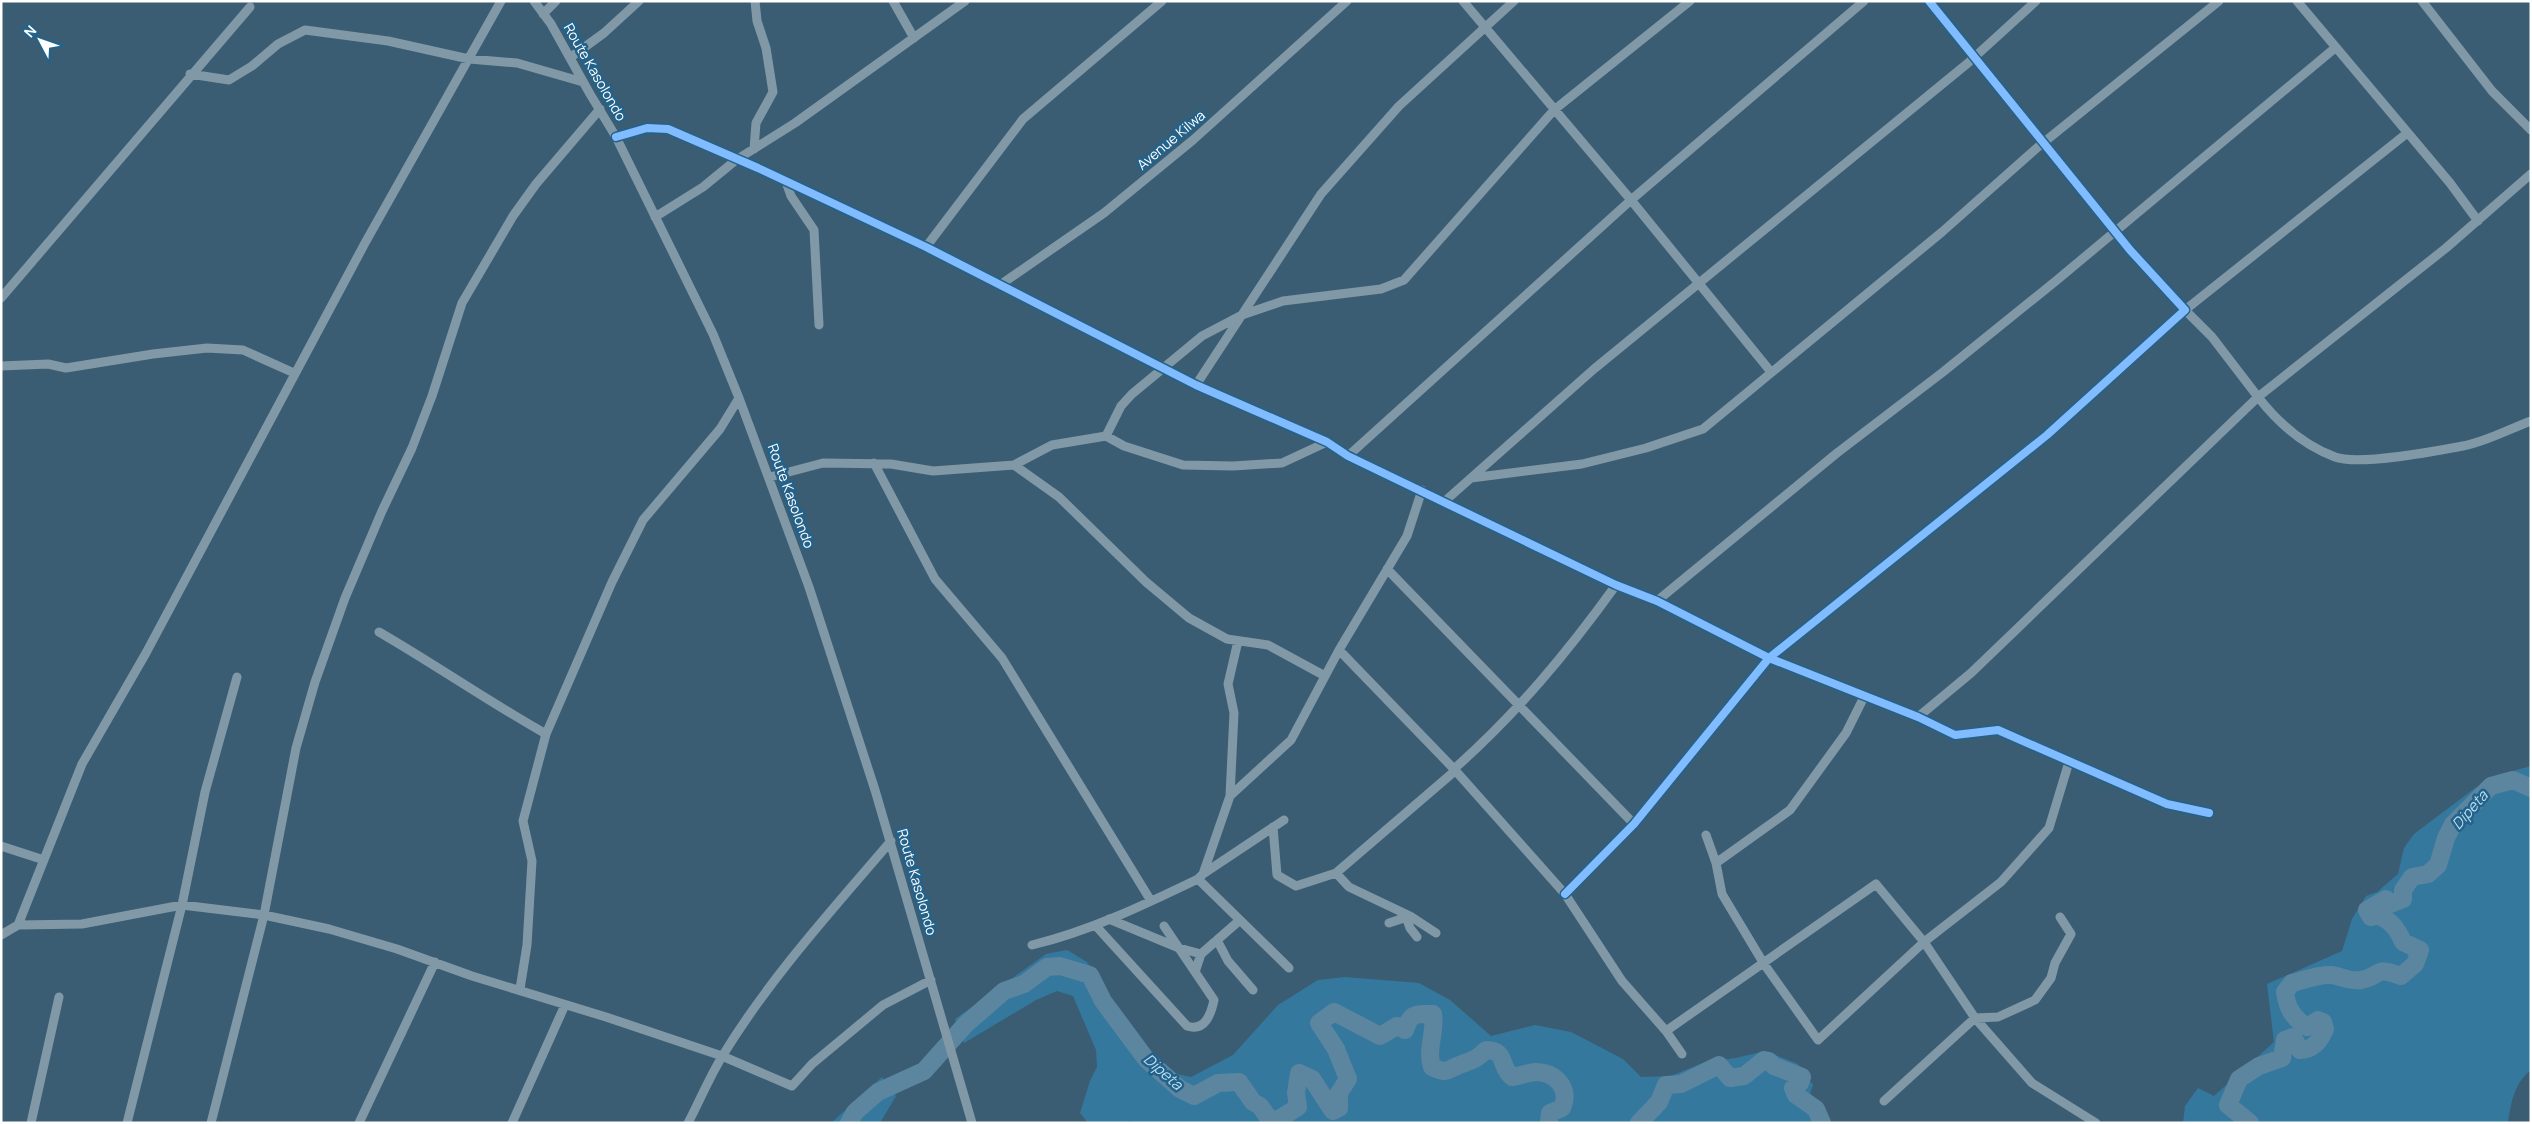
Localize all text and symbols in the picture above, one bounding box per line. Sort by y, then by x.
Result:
north arrow [15,15,65,65]
street label: Route Kasolondo [560,19,631,124]
text: N [19,21,40,41]
street label: Avenue Kilwa [1133,105,1209,174]
street label: Route Kasolondo [764,441,819,551]
water label: Dipeta [2447,785,2493,834]
street label: Route Kasolondo [893,826,942,937]
water label: Dipeta [1139,1049,1188,1095]

